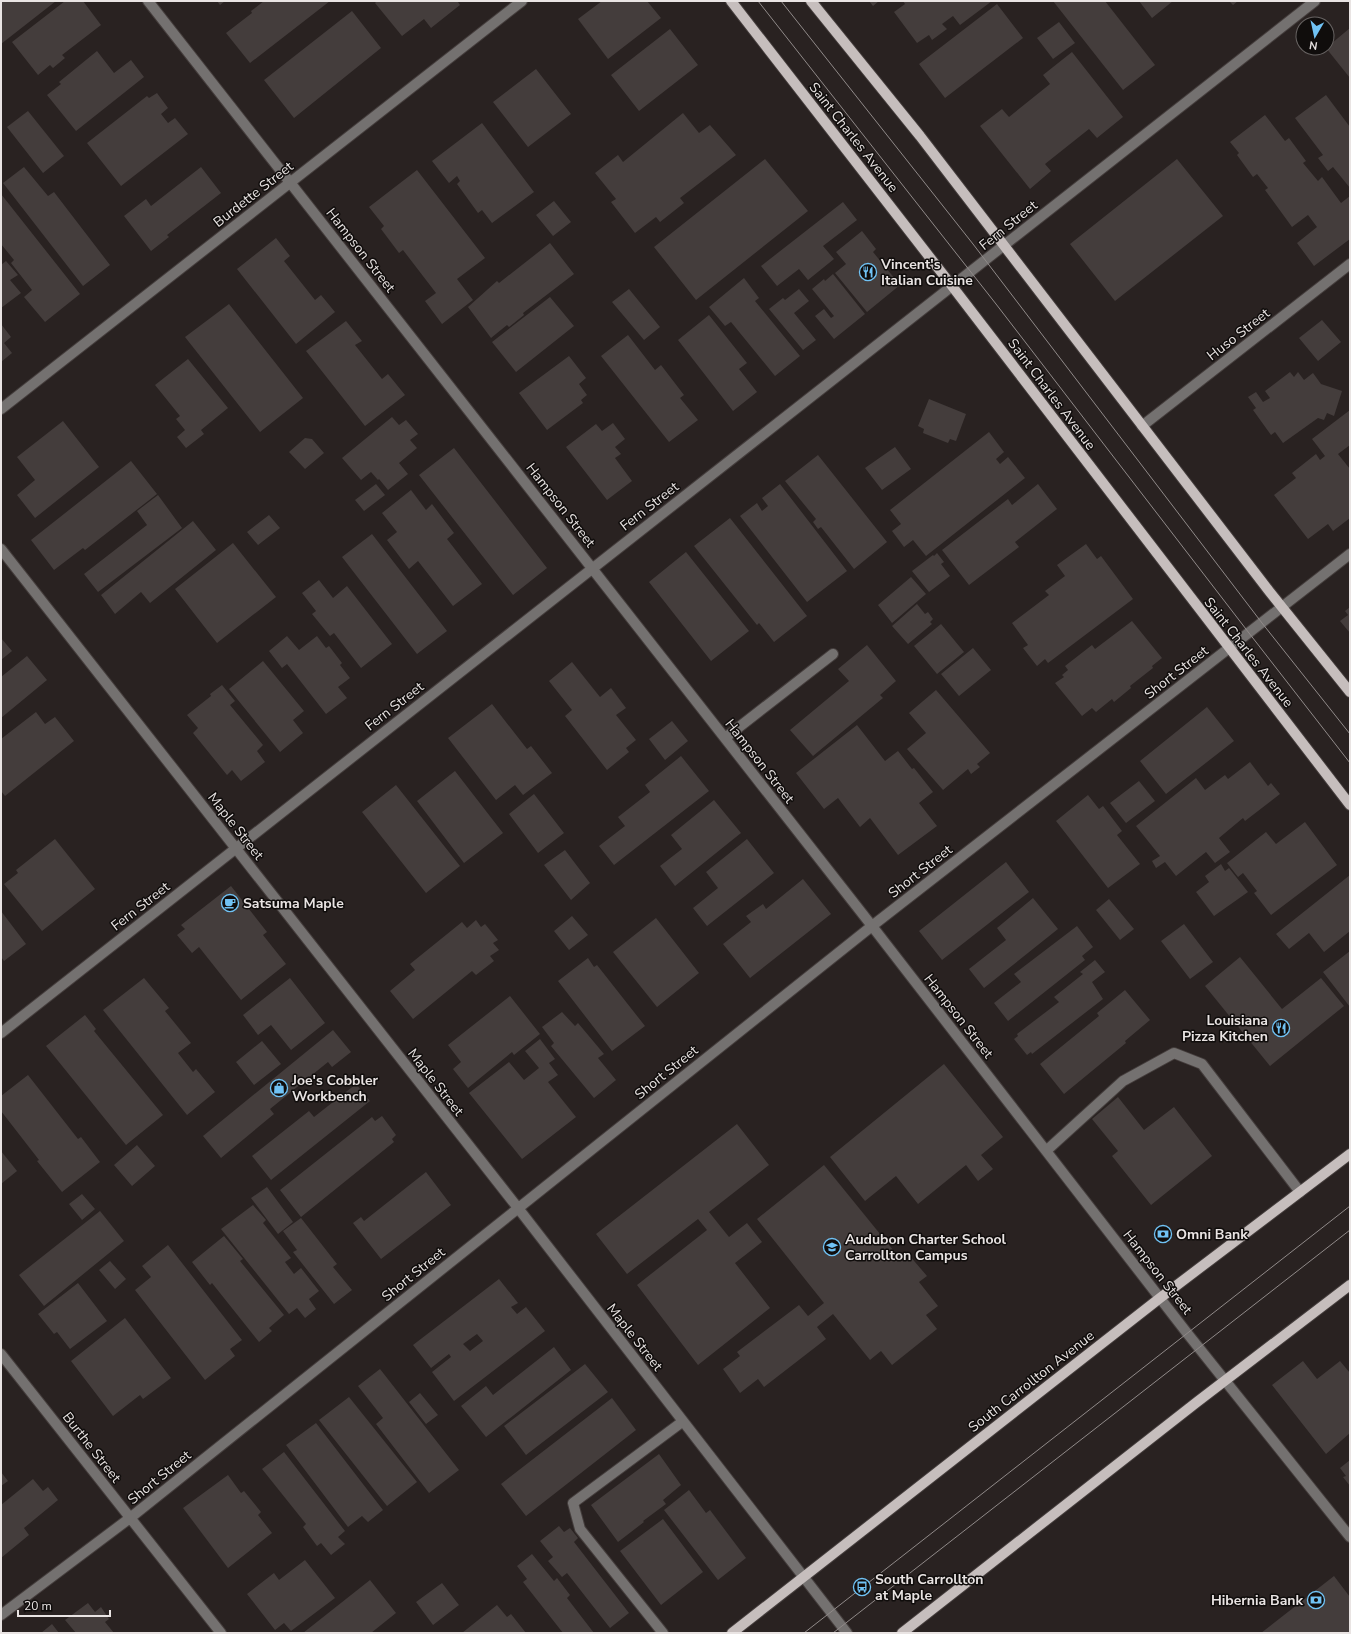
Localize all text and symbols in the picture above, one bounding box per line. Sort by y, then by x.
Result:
north arrow [1295,16,1335,56]
text: N [1308,37,1319,53]
street label: Saint Charles Avenue [805,78,903,196]
street label: Burdette Street [209,157,297,232]
street label: Fern Street [975,196,1041,255]
street label: Hampson Street [322,204,400,297]
place label: Vincent's Italian Cuisine [880,255,973,290]
restaurant icon: Vincent's Italian Cuisine [858,262,878,282]
street label: Huso Street [1203,304,1274,365]
street label: Saint Charles Avenue [1003,335,1100,454]
street label: Hampson Street [522,459,600,552]
street label: Fern Street [616,477,683,535]
street label: Saint Charles Avenue [1200,593,1298,711]
street label: Short Street [1140,641,1212,703]
street label: Fern Street [361,677,428,735]
street label: Hampson Street [721,715,799,808]
street label: Maple Street [203,789,268,864]
street label: Short Street [884,840,956,902]
street label: Fern Street [107,877,174,935]
cafe icon: Satsuma Maple [220,893,240,913]
place label: Satsuma Maple [243,894,344,913]
street label: Hampson Street [920,970,998,1063]
place label: Louisiana Pizza Kitchen [1182,1011,1268,1046]
restaurant icon: Louisiana Pizza Kitchen [1271,1018,1291,1038]
street label: Short Street [631,1041,702,1104]
street label: Maple Street [403,1045,468,1120]
place label: Joe's Cobbler Workbench [291,1071,378,1106]
shop icon: Joe's Cobbler Workbench [269,1078,289,1098]
bank icon: Omni Bank [1153,1224,1173,1244]
place label: Omni Bank [1176,1225,1248,1244]
street label: Hampson Street [1119,1226,1197,1319]
place label: Audubon Charter School Carrollton Campus [845,1230,1007,1265]
school or university icon: Audubon Charter School Carrollton Campus [822,1237,842,1257]
street label: Short Street [378,1243,449,1306]
street label: Maple Street [602,1300,667,1375]
street label: South Carrollton Avenue [964,1326,1098,1437]
street label: Burthe Street [58,1408,125,1487]
street label: Short Street [124,1446,195,1509]
place label: South Carrollton at Maple [875,1570,984,1605]
bus stop icon: South Carrollton at Maple [852,1577,872,1597]
bank icon: Hibernia Bank [1306,1590,1326,1610]
place label: Hibernia Bank [1211,1591,1303,1610]
scale bar [18,1592,110,1618]
text: 20 m [24,1598,52,1614]

